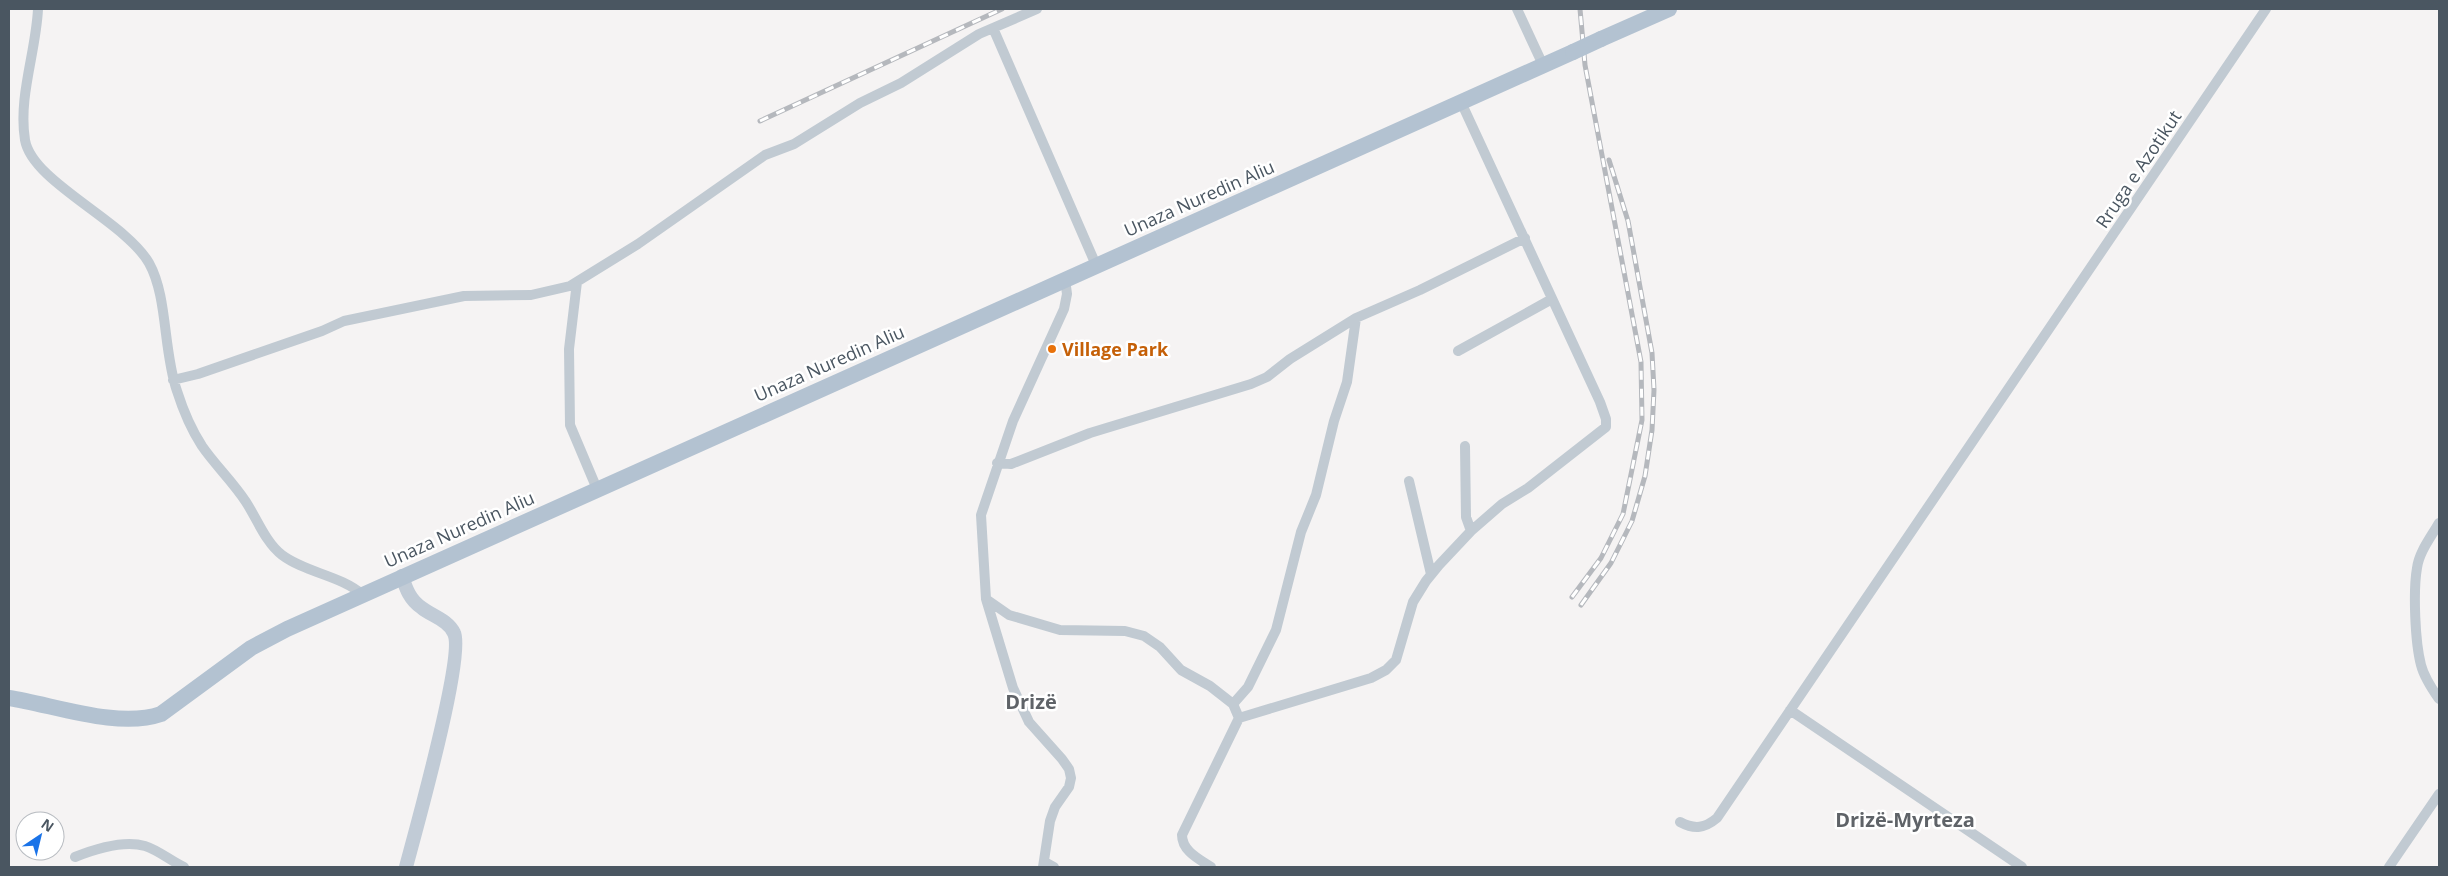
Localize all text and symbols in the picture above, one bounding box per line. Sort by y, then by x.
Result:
street label: Rruga e Azotikut [2090,105,2186,233]
street label: Unaza Nuredin Aliu [1120,154,1278,242]
street label: Unaza Nuredin Aliu [750,319,908,407]
place label: Village Park [1062,337,1169,361]
marker: Village Park [1046,343,1058,355]
street label: Unaza Nuredin Aliu [380,485,538,573]
district label: Drizë [1005,688,1057,715]
district label: Drizë-Myrteza [1835,806,1975,833]
north arrow [15,811,65,861]
text: N [38,814,58,836]

